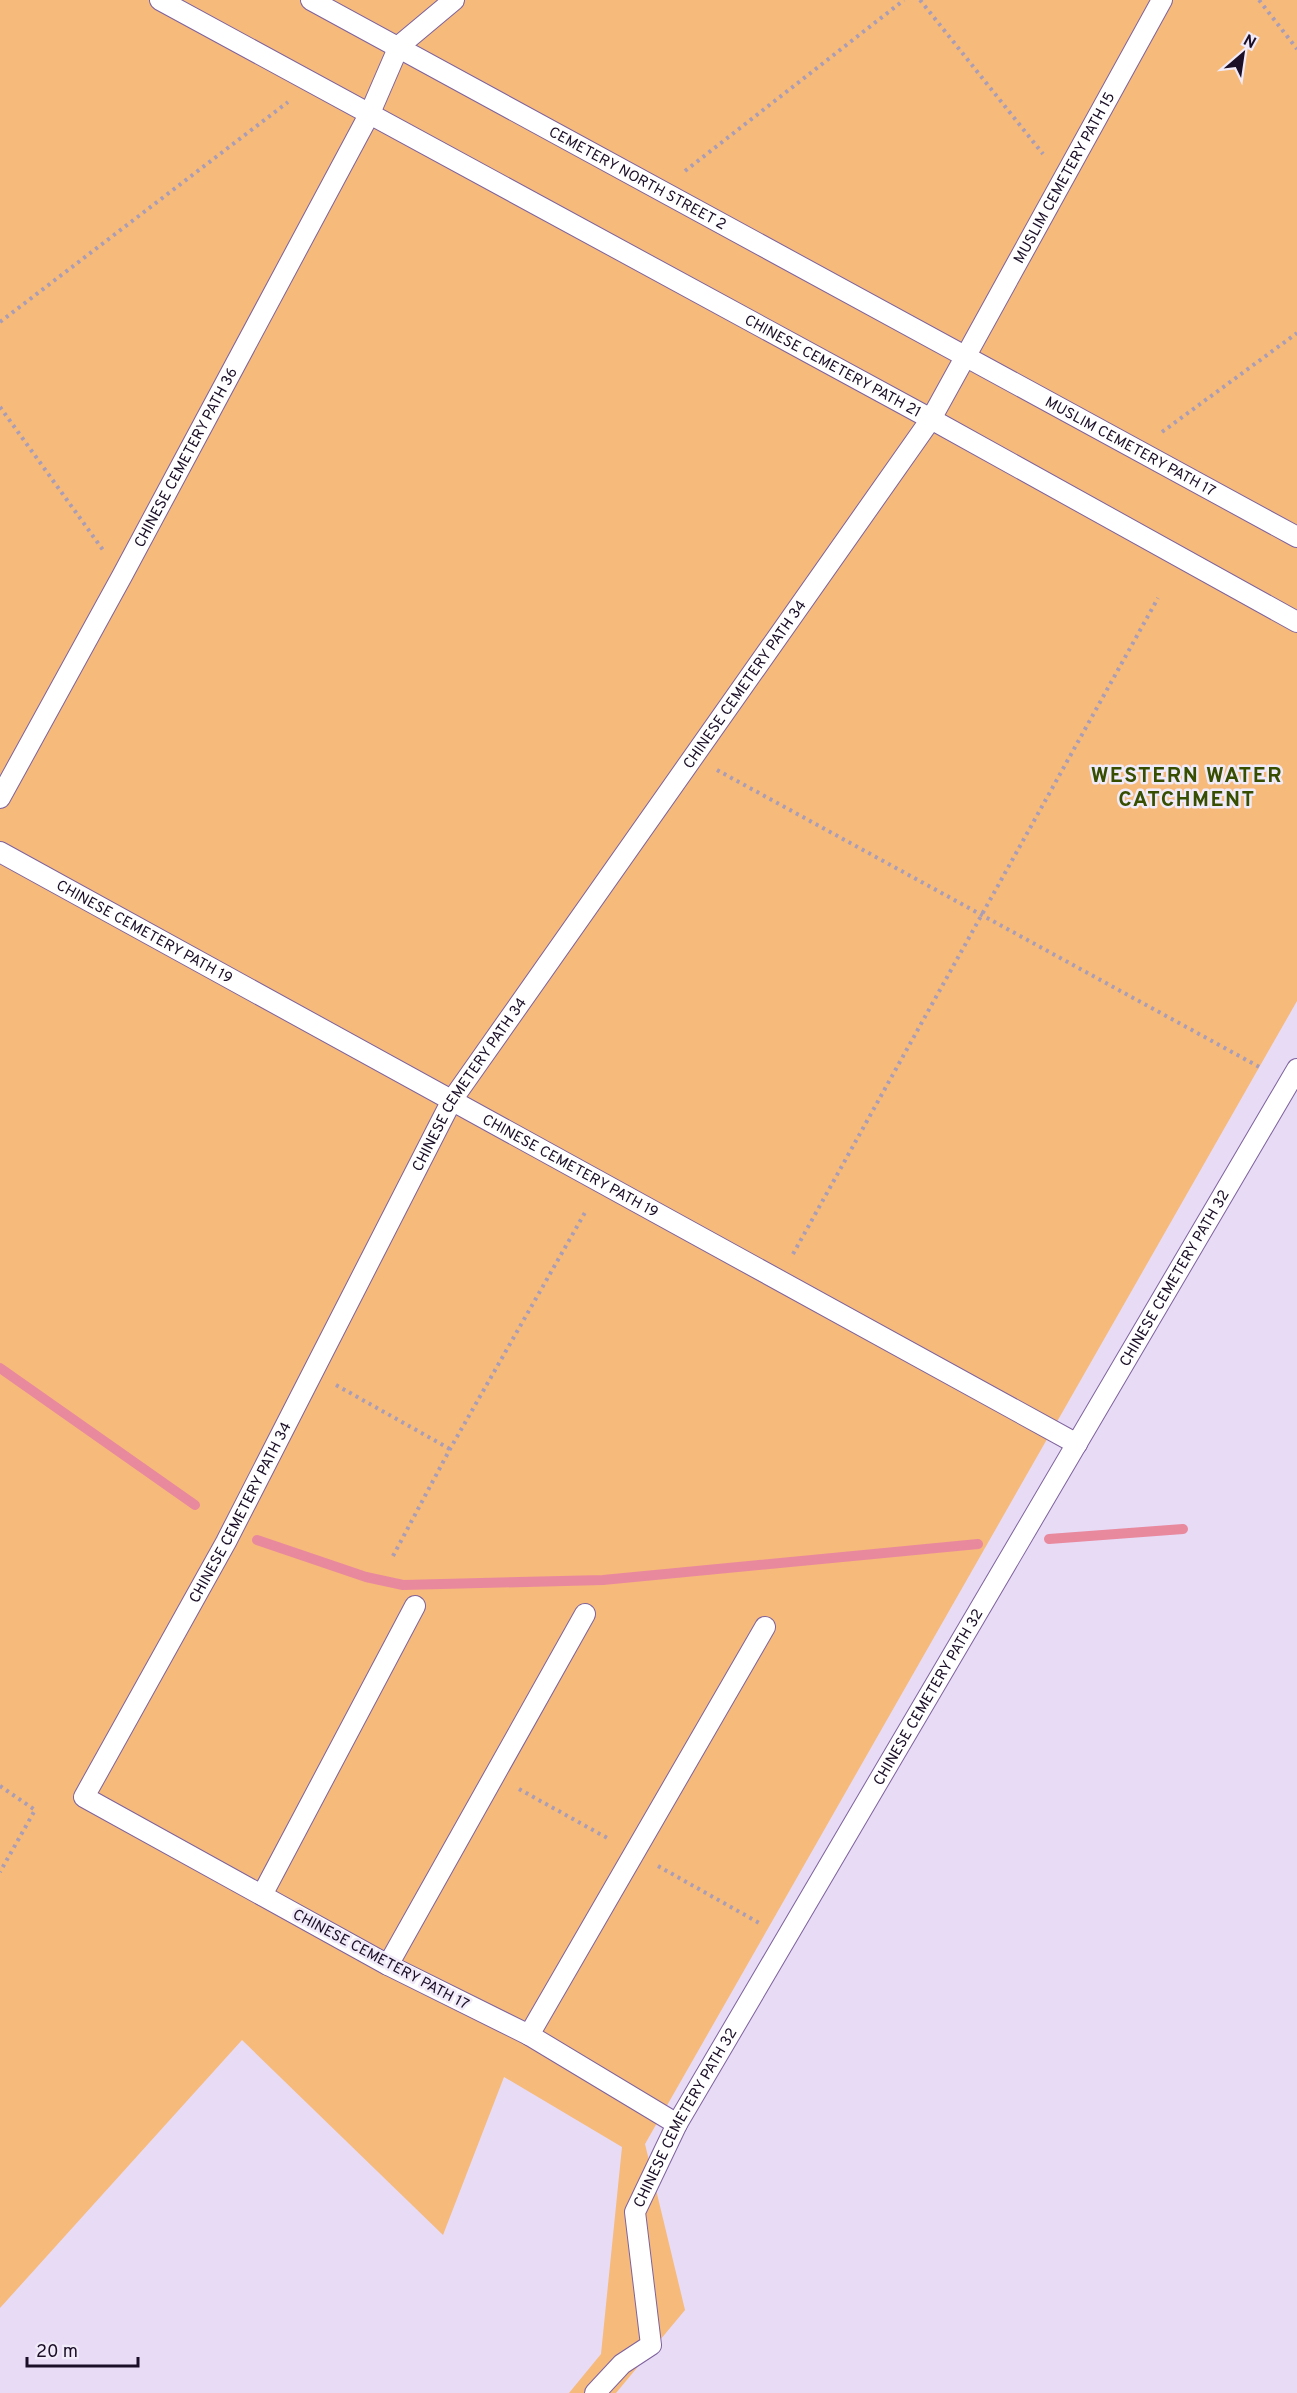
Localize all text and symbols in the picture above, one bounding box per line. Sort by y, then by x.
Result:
north arrow [1213,24,1273,84]
text: N [1239,31,1259,54]
street label: MUSLIM CEMETERY PATH 15 [1011,89,1120,267]
street label: CEMETERY NORTH STREET 2 [545,123,729,235]
street label: CHINESE CEMETERY PATH 21 [741,311,924,423]
street label: CHINESE CEMETERY PATH 36 [131,365,243,551]
street label: MUSLIM CEMETERY PATH 17 [1041,393,1218,502]
street label: CHINESE CEMETERY PATH 34 [680,597,811,773]
district label: WESTERN WATER CATCHMENT [1091,763,1283,814]
street label: CHINESE CEMETERY PATH 19 [52,877,235,989]
street label: CHINESE CEMETERY PATH 34 [409,995,532,1175]
street label: CHINESE CEMETERY PATH 19 [478,1111,661,1223]
street label: CHINESE CEMETERY PATH 32 [1116,1187,1235,1370]
street label: CHINESE CEMETERY PATH 34 [186,1419,297,1607]
street label: CHINESE CEMETERY PATH 32 [870,1606,988,1789]
street label: CHINESE CEMETERY PATH 17 [289,1906,472,2015]
street label: CHINESE CEMETERY PATH 32 [630,2025,742,2211]
scale bar [27,2330,138,2368]
text: 20 m [36,2341,78,2364]

